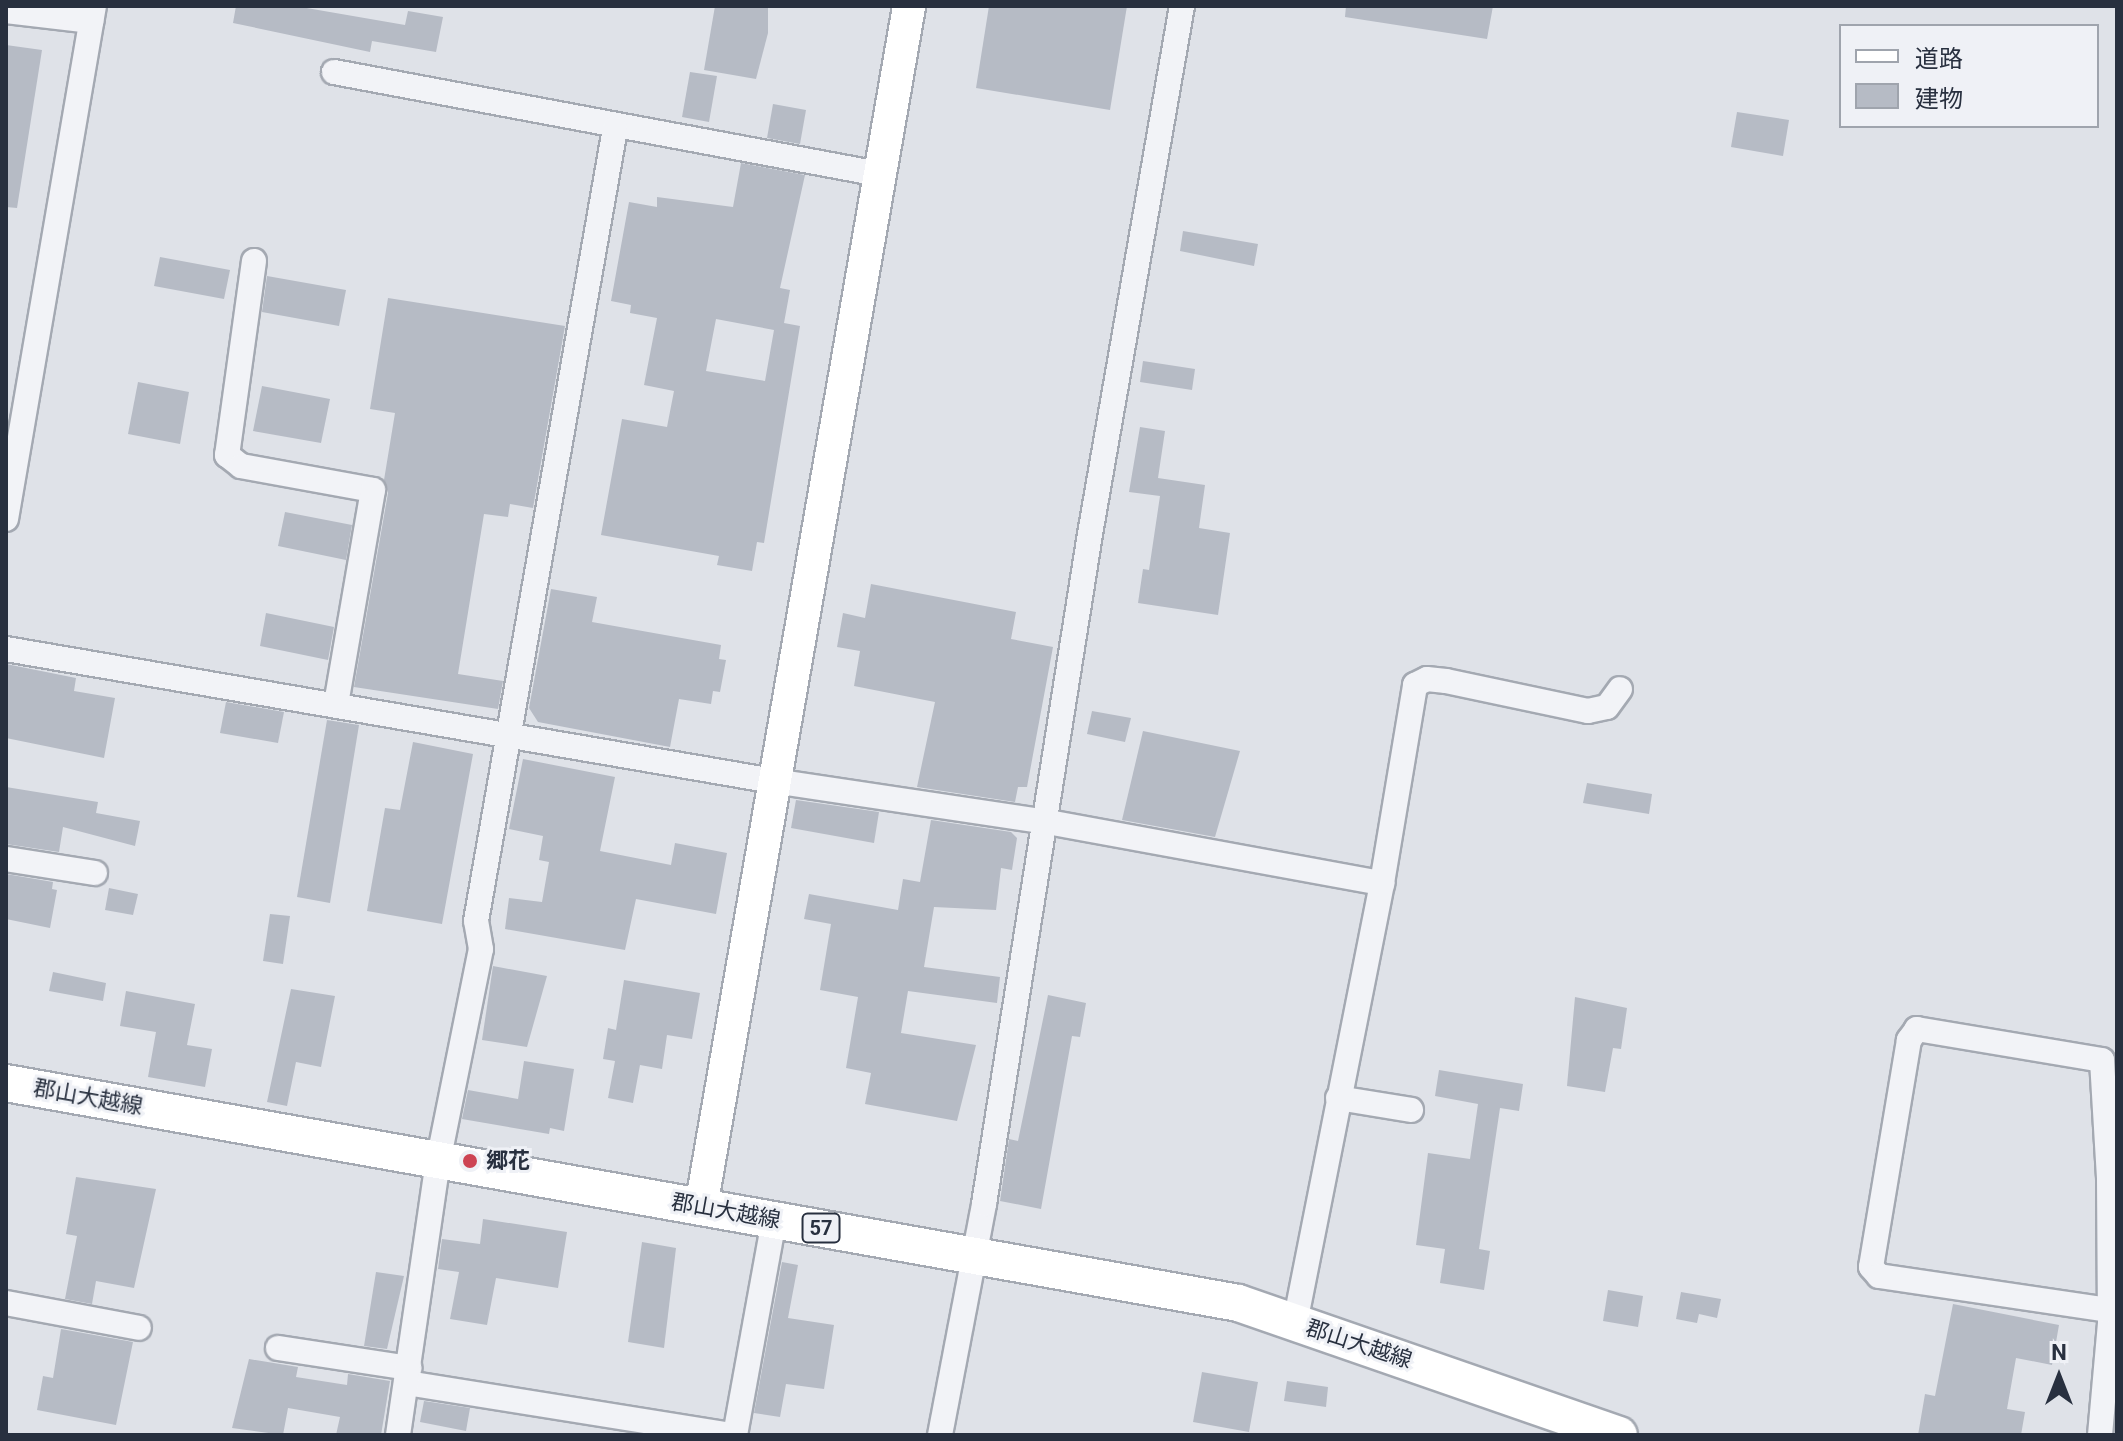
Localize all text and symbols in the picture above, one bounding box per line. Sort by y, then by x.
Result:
legend [1839,24,2099,128]
text: 道路 [1915,45,1963,73]
text: 建物 [1915,85,1963,113]
street label: 郡山大越線 [32,1074,144,1120]
place label: 郷花 [486,1148,530,1174]
marker: 郷花 [461,1152,479,1170]
street label: 郡山大越線 [670,1188,782,1234]
road number: 57 [801,1212,841,1244]
street label: 郡山大越線 [1303,1314,1415,1374]
north arrow [2019,1337,2099,1417]
text: N [2051,1340,2067,1365]

